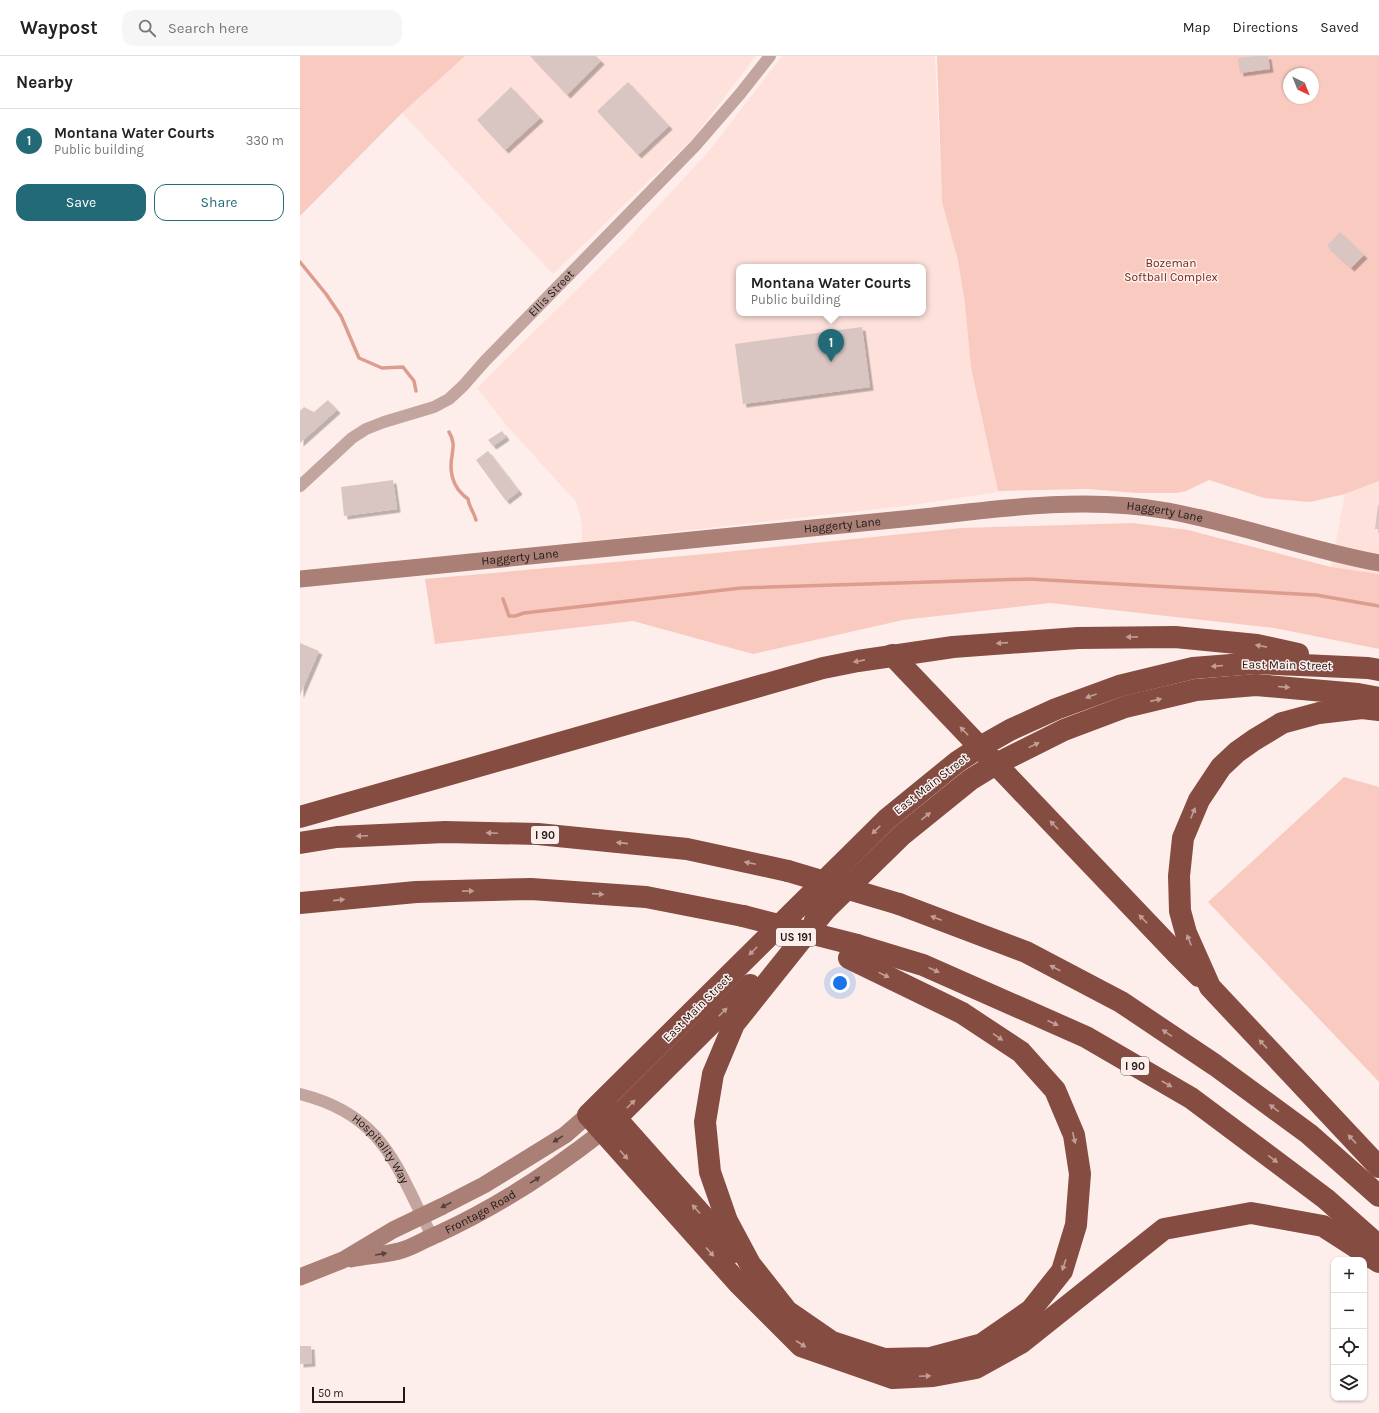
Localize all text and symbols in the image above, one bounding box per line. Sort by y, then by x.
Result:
search box [122,10,402,46]
text: Waypost [20,17,98,39]
icon: search [136,17,158,39]
text: Search here [168,19,248,37]
text: Map [1183,19,1211,36]
text: Directions [1233,19,1298,36]
text: Saved [1320,19,1359,36]
north arrow [1283,68,1319,104]
text: Nearby [16,72,73,92]
text: Montana Water Courts [54,124,215,142]
text: 1 [27,133,31,148]
text: 330 m [246,133,284,148]
text: Public building [54,142,144,157]
button: Save [16,184,146,221]
button: Share [154,184,284,221]
park label: Bozeman Softball Complex [1124,256,1218,284]
popup [736,264,926,316]
street label: Ellis Street [525,267,577,319]
text: Montana Water Courts [751,274,911,292]
text: Public building [751,292,841,307]
pin: 1 [818,329,844,362]
street label: Haggerty Lane [1126,499,1204,525]
street label: Haggerty Lane [803,514,881,536]
street label: Haggerty Lane [481,546,559,568]
one-way arrow [1126,634,1138,641]
one-way arrow [996,640,1008,647]
one-way arrow [1255,643,1267,649]
street label: East Main Street [1242,657,1333,673]
one-way arrow [853,658,865,664]
one-way arrow [1211,662,1223,669]
one-way arrow [1278,684,1290,691]
one-way arrow [1085,693,1097,699]
one-way arrow [1149,696,1162,702]
one-way arrow [959,726,969,736]
one-way arrow [1028,742,1040,748]
street label: East Main Street [891,750,971,817]
one-way arrow [1190,808,1196,819]
one-way arrow [920,811,931,820]
one-way arrow [1049,820,1059,830]
one-way arrow [871,825,881,835]
road number: I 90 [531,826,559,844]
one-way arrow [485,830,498,836]
one-way arrow [356,832,368,839]
one-way arrow [616,840,628,846]
one-way arrow [744,859,756,865]
one-way arrow [462,888,475,894]
one-way arrow [592,891,604,898]
one-way arrow [333,896,345,903]
one-way arrow [1139,914,1148,924]
one-way arrow [929,915,941,921]
road number: US 191 [776,928,816,946]
one-way arrow [1185,933,1191,945]
one-way arrow [749,946,758,956]
one-way arrow [1050,965,1061,971]
one-way arrow [928,967,940,974]
street label: East Main Street [660,971,734,1045]
one-way arrow [878,972,890,978]
your location [830,973,850,993]
one-way arrow [718,1007,728,1017]
one-way arrow [1047,1019,1059,1026]
one-way arrow [1162,1030,1173,1037]
one-way arrow [993,1033,1003,1041]
one-way arrow [1259,1039,1268,1049]
road number: I 90 [1121,1057,1149,1075]
one-way arrow [1161,1081,1173,1088]
one-way arrow [626,1099,635,1108]
one-way arrow [1268,1104,1279,1113]
street label: Hospitality Way [349,1111,412,1186]
one-way arrow [1071,1131,1077,1144]
one-way arrow [1348,1134,1357,1144]
one-way arrow [552,1136,564,1143]
one-way arrow [619,1150,629,1160]
one-way arrow [1268,1155,1279,1164]
one-way arrow [529,1176,541,1183]
street label: Frontage Road [442,1187,518,1237]
one-way arrow [440,1202,451,1208]
one-way arrow [691,1204,701,1214]
one-way arrow [706,1247,715,1257]
one-way arrow [375,1251,387,1257]
map controls [1331,1257,1367,1401]
button: + [1331,1257,1367,1293]
one-way arrow [1060,1259,1066,1271]
button: − [1331,1293,1367,1329]
button: locate [1331,1329,1367,1365]
one-way arrow [796,1340,807,1348]
button: layers [1331,1365,1367,1401]
one-way arrow [919,1373,932,1379]
scale bar [312,1385,405,1404]
text: 50 m [318,1387,344,1400]

